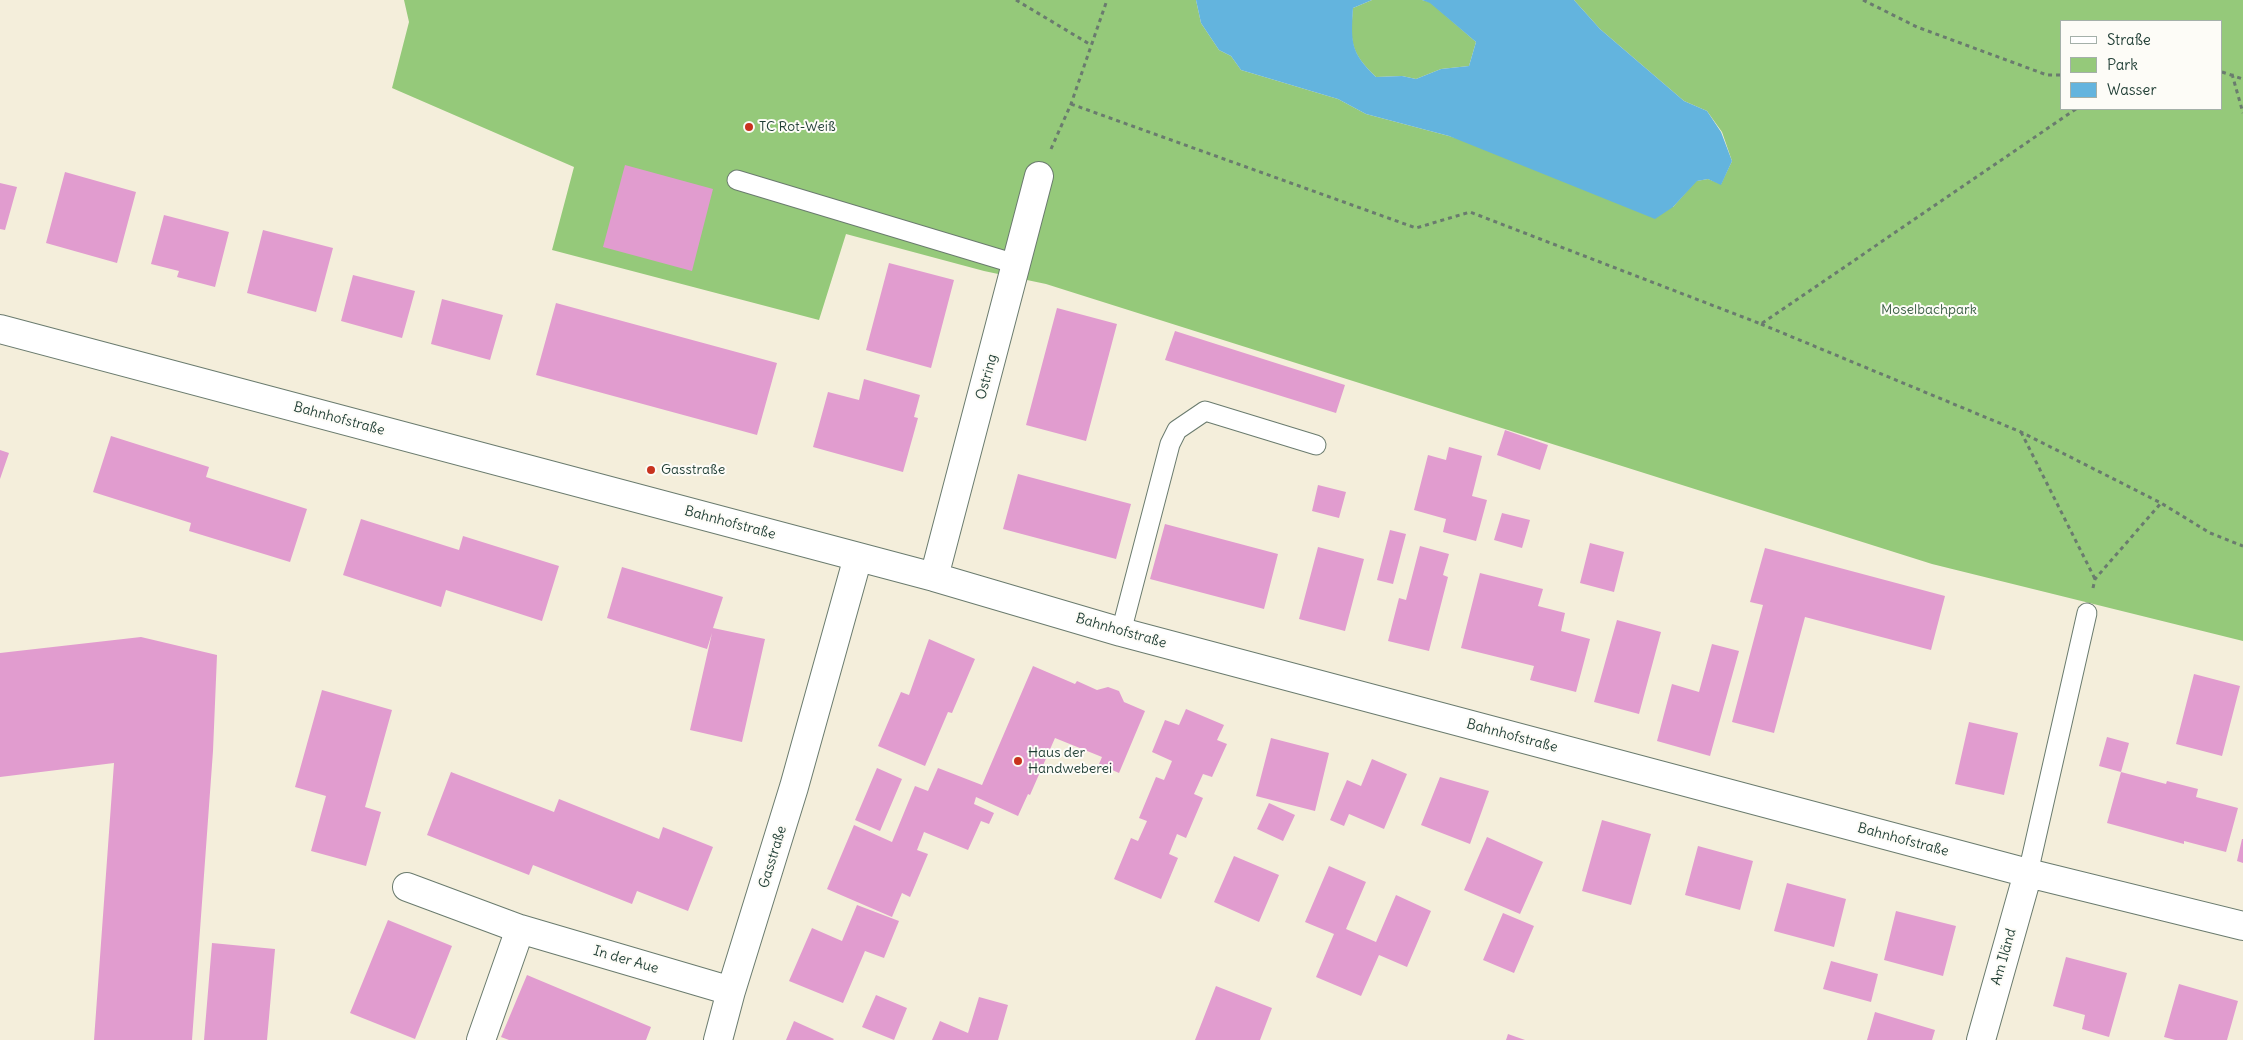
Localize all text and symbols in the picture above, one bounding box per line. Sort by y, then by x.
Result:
legend [2060,20,2223,110]
text: Straße [2107,30,2151,49]
text: Park [2107,55,2138,74]
text: Wasser [2107,80,2157,99]
place label: TC Rot-Weiß [759,119,836,135]
marker: TC Rot-Weiß [743,121,755,133]
park label: Moselbachpark [1881,302,1977,318]
street label: Ostring [973,352,1001,402]
street label: Bahnhofstraße [292,399,386,439]
place label: Gasstraße [661,462,725,478]
marker: Gasstraße [645,464,657,476]
street label: Bahnhofstraße [683,503,777,543]
street label: Bahnhofstraße [1074,610,1168,652]
street label: Bahnhofstraße [1465,716,1559,756]
place label: Haus der Handweberei [1028,745,1112,778]
marker: Haus der Handweberei [1012,755,1024,767]
street label: Bahnhofstraße [1856,820,1950,860]
street label: Gasstraße [756,824,790,890]
street label: Am Iländ [1988,927,2020,987]
street label: In der Aue [592,943,660,977]

